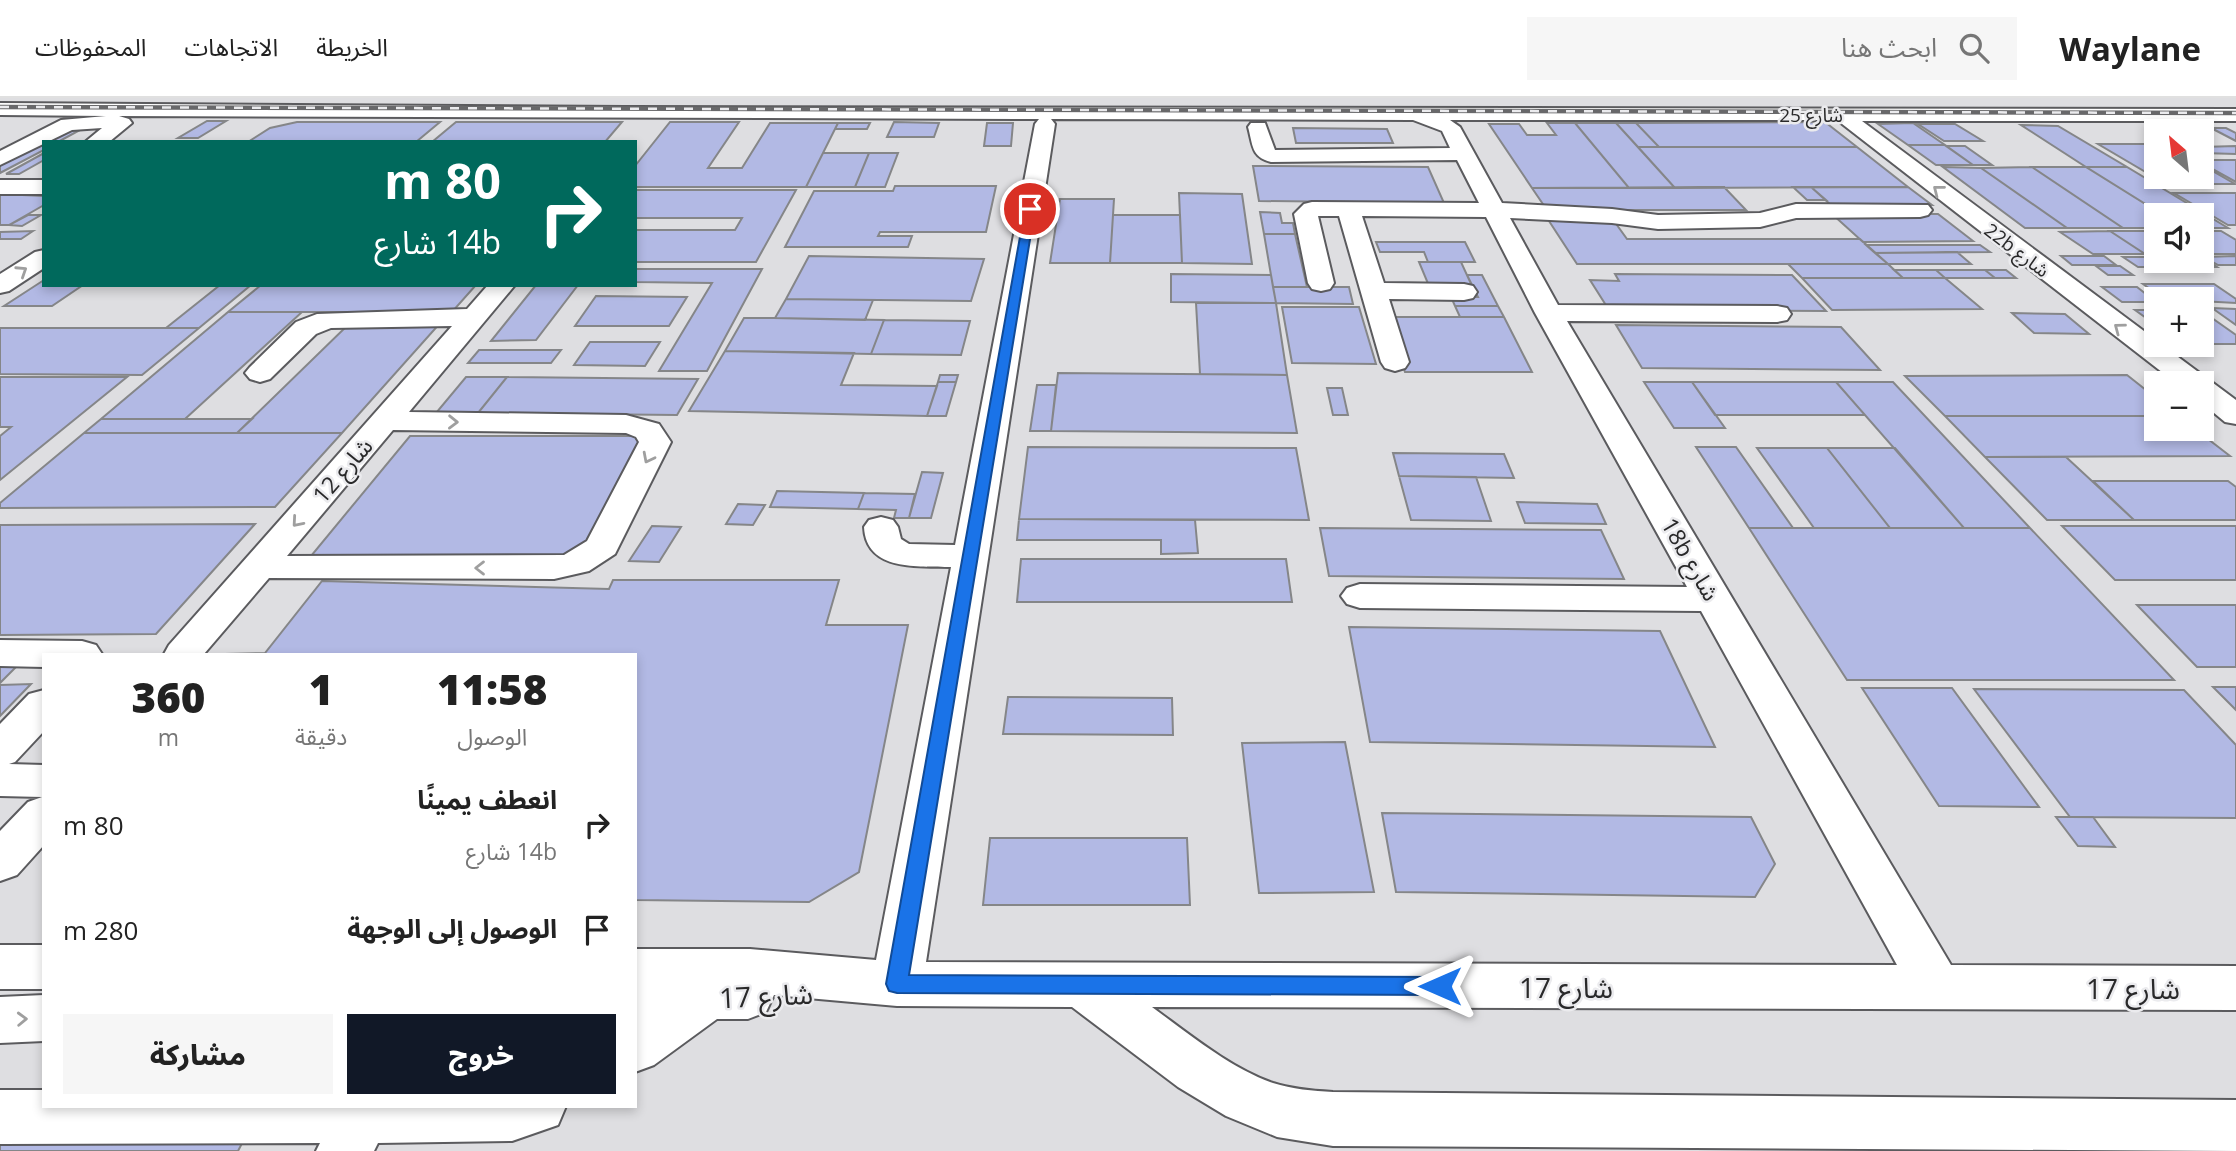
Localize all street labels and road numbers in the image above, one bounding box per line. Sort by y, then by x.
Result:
street label: شارع 25 [1779,102,1843,129]
street label: 22b شارع [1978,217,2055,284]
street label: شارع 12 [305,430,381,511]
street label: 18b شارع [1653,512,1728,607]
street label: شارع 17 [1519,968,1613,1009]
street label: شارع 17 [2086,969,2180,1010]
street label: شارع 17 [718,974,814,1019]

